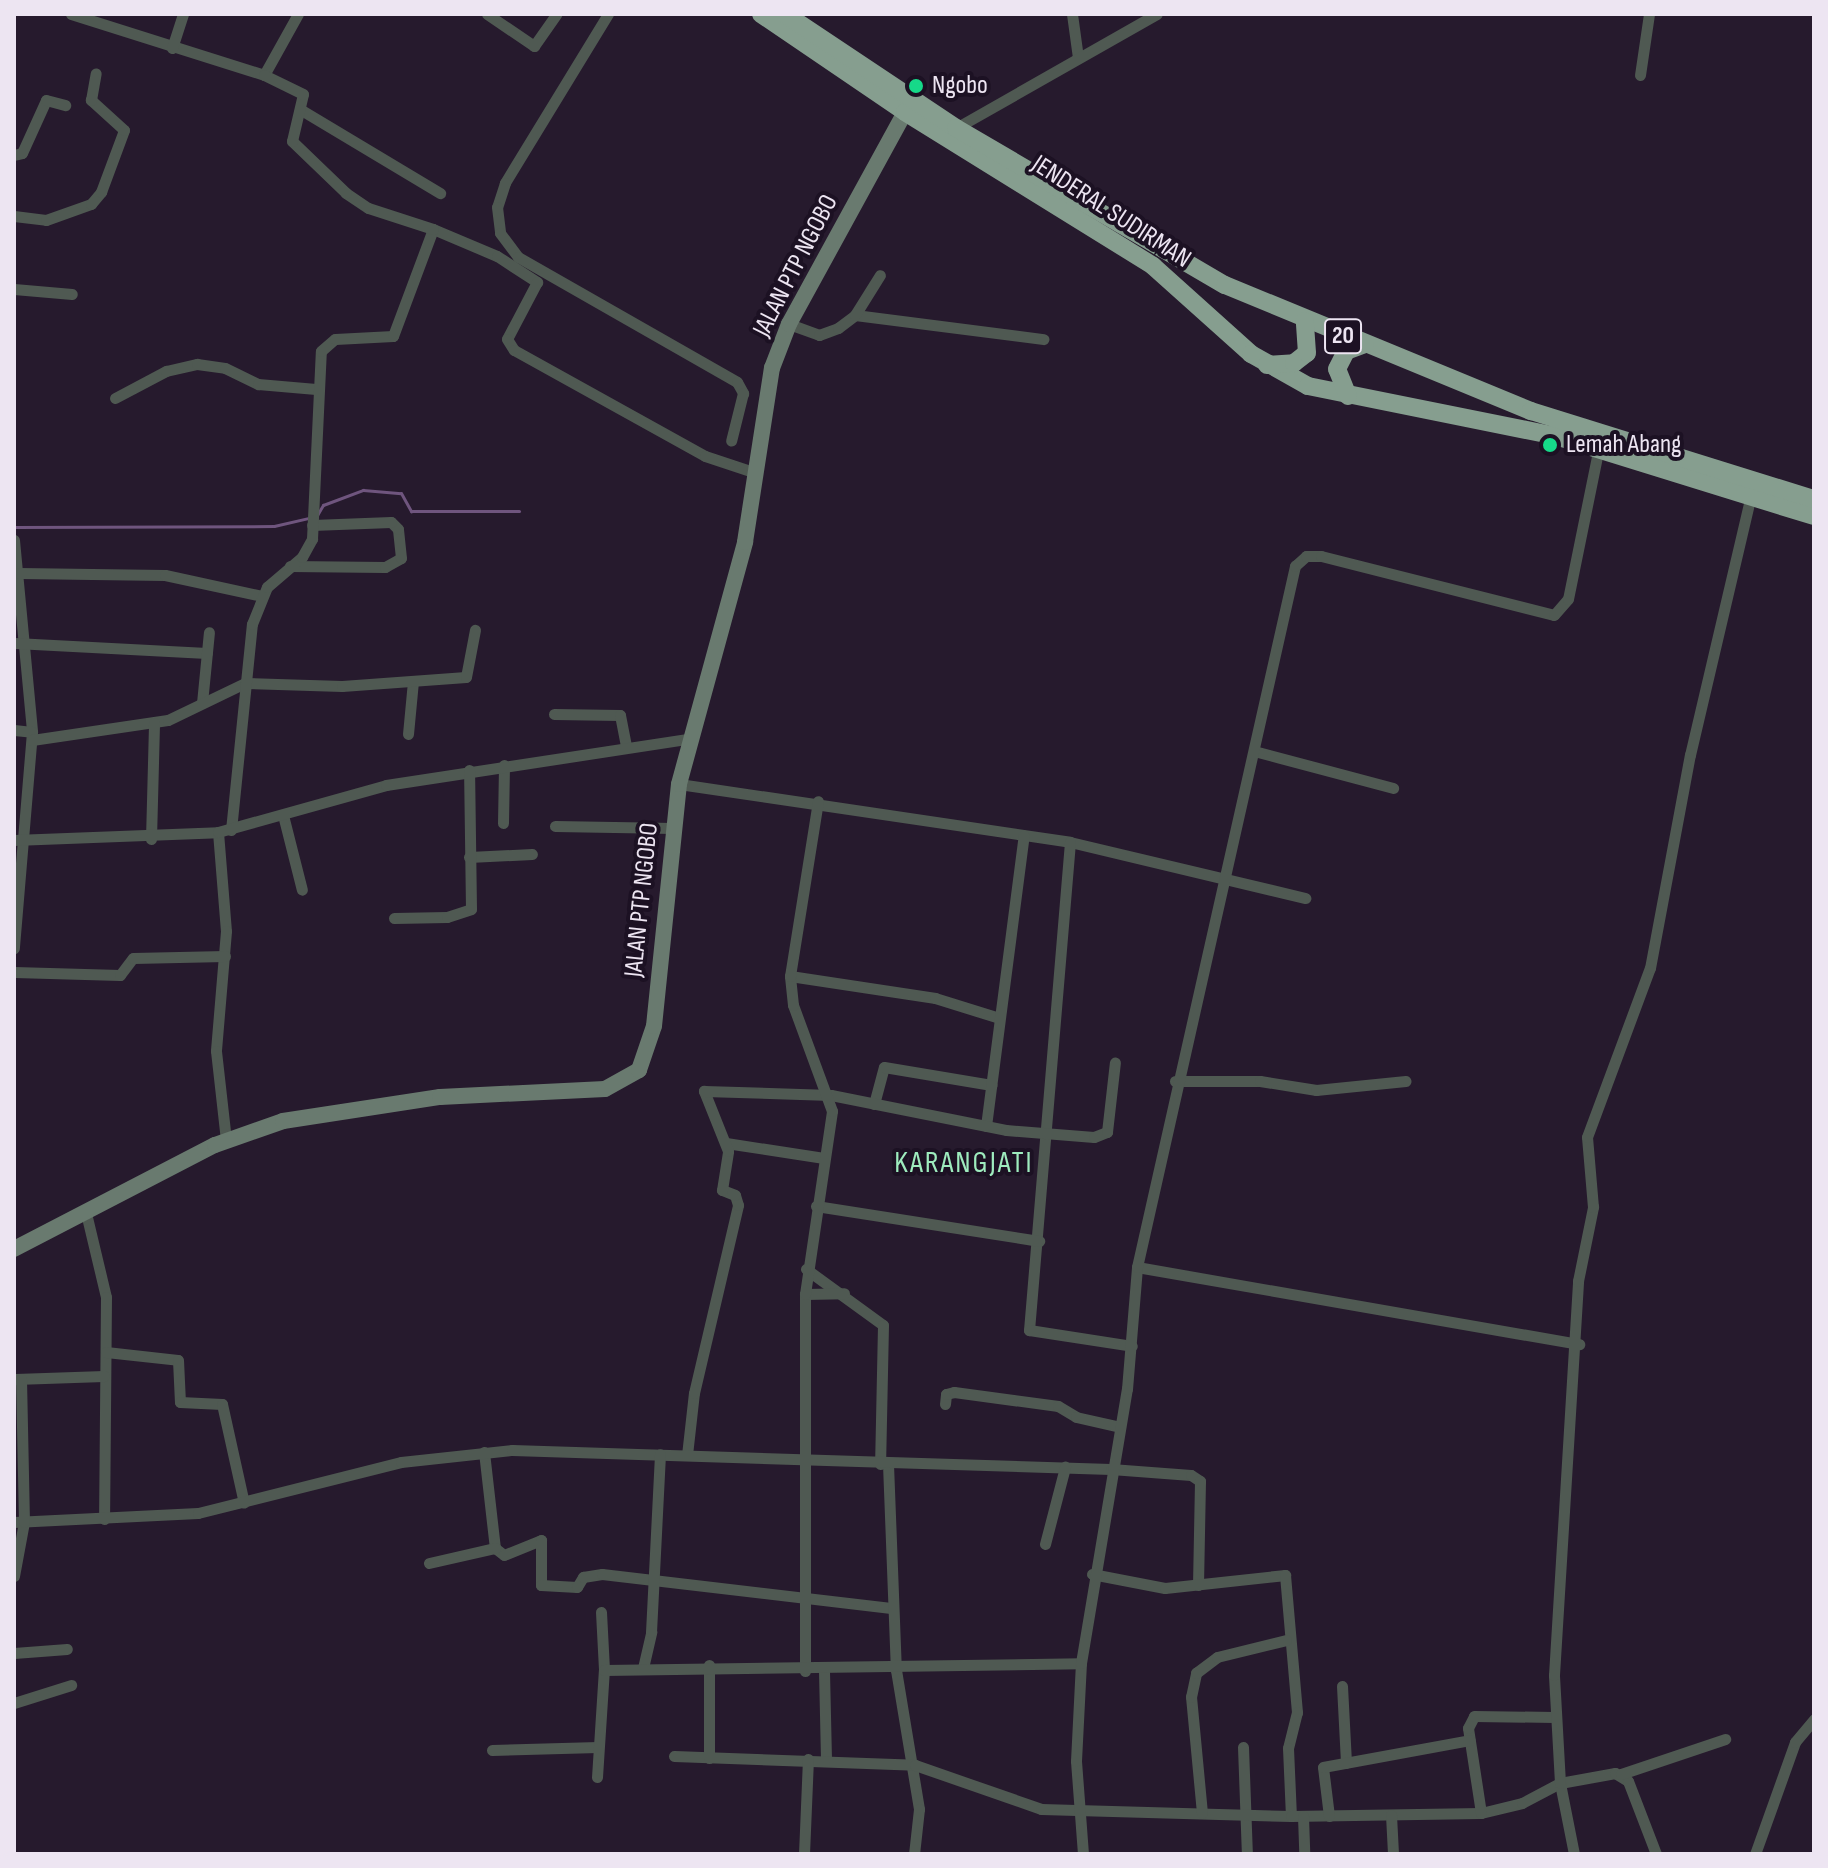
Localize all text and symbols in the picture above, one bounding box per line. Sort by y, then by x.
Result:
place label: Ngobo [932,70,988,102]
marker: Ngobo [907,77,925,95]
street label: JENDERAL SUDIRMAN [1026,149,1196,275]
street label: JALAN PTP NGOBO [747,190,845,342]
road number: 20 [1323,316,1363,356]
place label: Lemah Abang [1566,429,1681,461]
marker: Lemah Abang [1541,436,1559,454]
street label: JALAN PTP NGOBO [618,821,666,979]
district label: KARANGJATI [894,1145,1034,1181]

